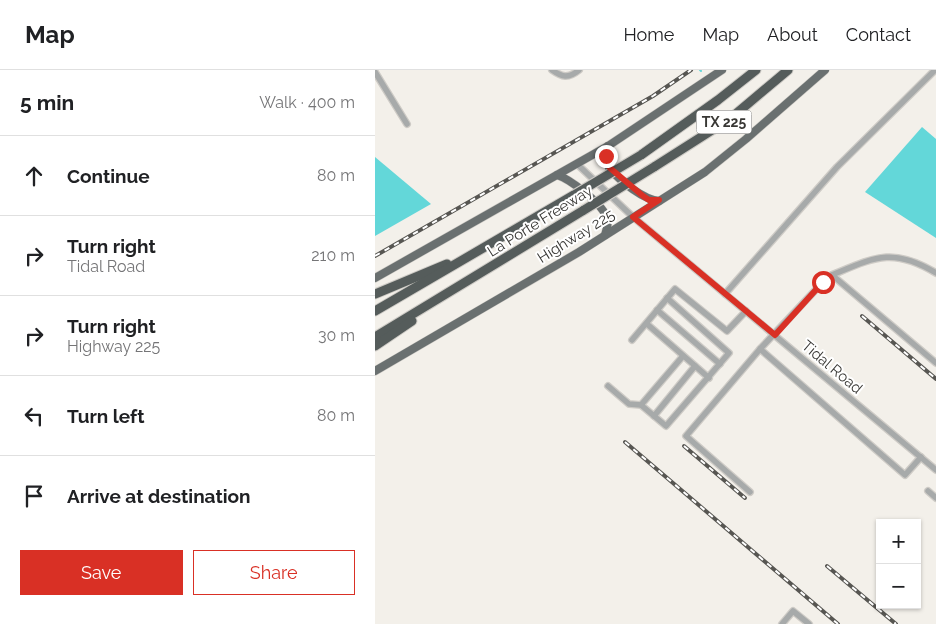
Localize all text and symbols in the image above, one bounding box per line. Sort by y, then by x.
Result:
text: Map [25,20,75,49]
text: Home [623,24,674,45]
text: Map [702,24,739,45]
text: About [767,24,818,45]
text: Contact [846,24,911,45]
text: 5 min [20,90,74,115]
text: Walk · 400 m [259,93,355,112]
road number: TX 225 [697,111,751,134]
route end [595,145,618,168]
icon: ahead [20,162,48,190]
text: Continue [67,165,150,187]
text: 80 m [317,166,355,185]
street label: La Porte Freeway [484,181,596,261]
street label: Highway 225 [534,205,618,267]
text: Turn right [67,235,156,257]
icon: right [20,242,48,270]
text: 210 m [311,246,355,265]
text: Tidal Road [67,257,145,276]
route start [812,271,835,294]
text: Turn right [67,315,156,337]
icon: right [20,322,48,350]
text: 30 m [318,326,355,345]
text: Highway 225 [67,337,160,356]
street label: Tidal Road [798,337,866,397]
icon: left [20,402,48,430]
text: Turn left [67,405,144,427]
text: 80 m [317,406,355,425]
icon: arrive [20,482,48,510]
text: Arrive at destination [67,485,251,507]
map controls [876,519,921,609]
button: + [876,519,921,564]
button: Save [20,550,183,595]
button: Share [193,550,355,595]
button: − [876,564,921,609]

